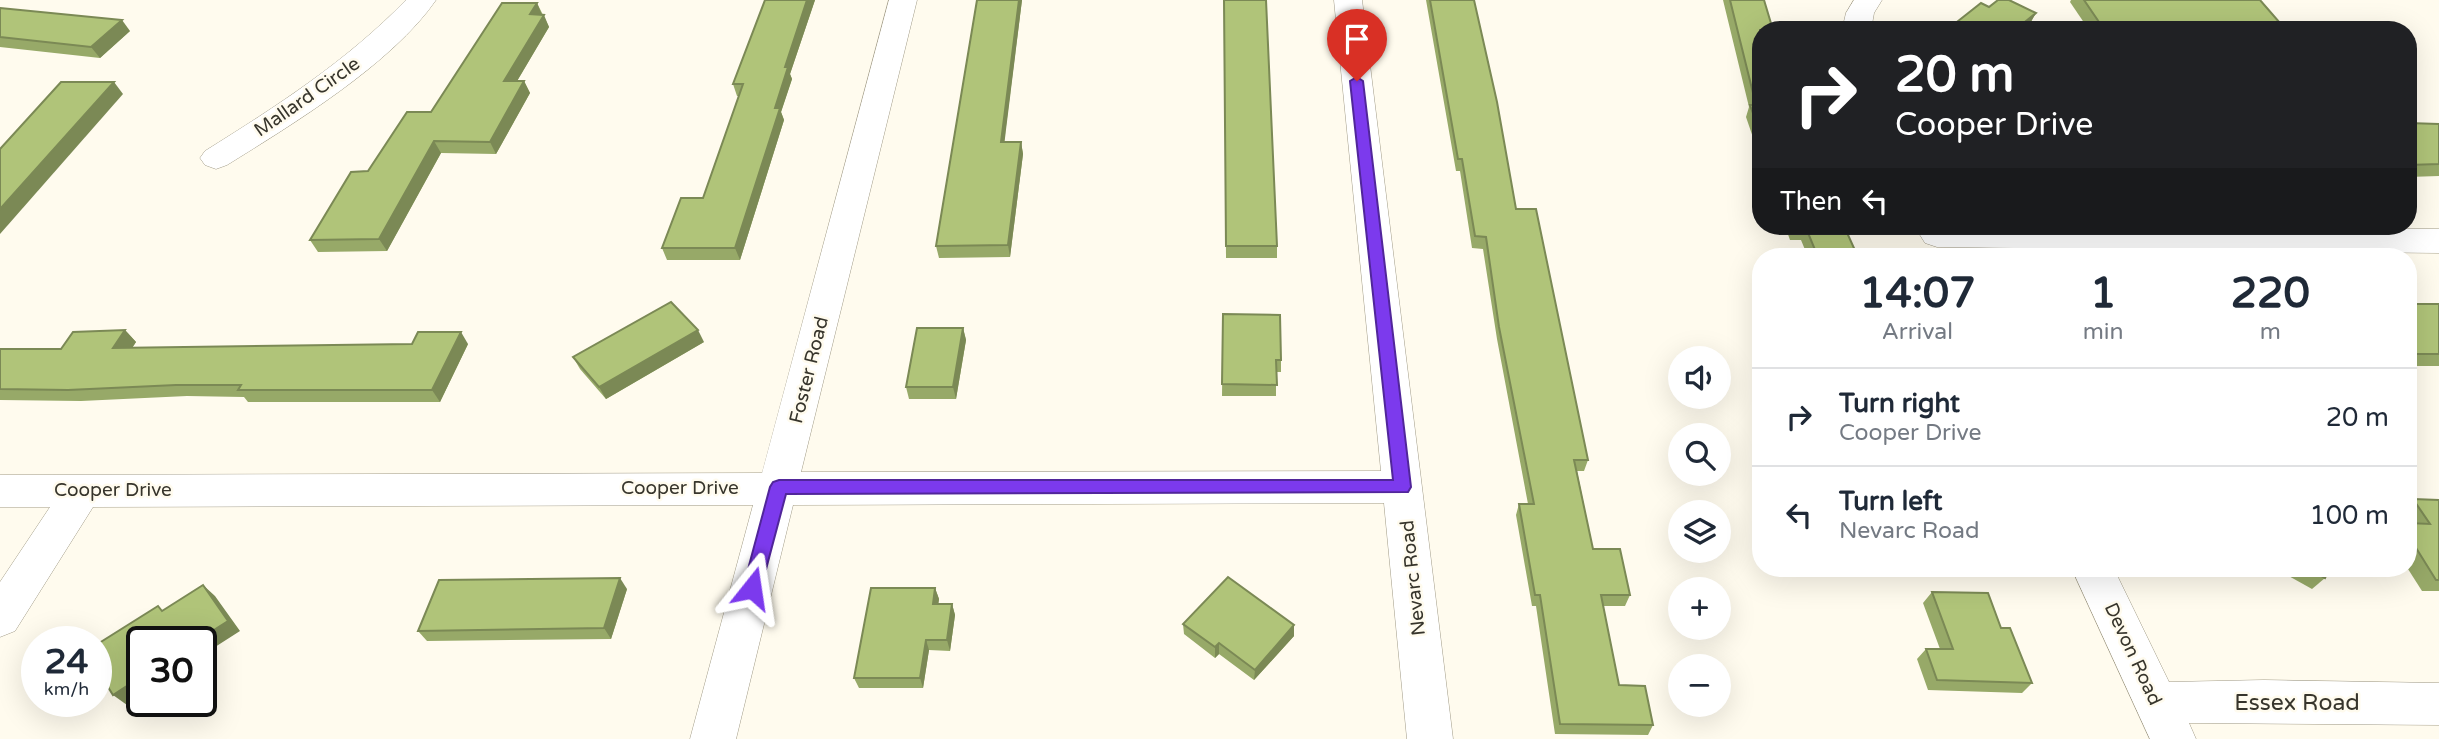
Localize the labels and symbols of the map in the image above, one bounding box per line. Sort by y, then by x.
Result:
pin [1327,9,1387,81]
street label: Mallard Circle [250,53,364,141]
street label: Foster Road [785,314,833,426]
street label: Cooper Drive [621,477,739,499]
street label: Cooper Drive [54,479,172,501]
street label: Nevarc Road [1396,519,1430,637]
position arrow [715,551,789,625]
street label: Devon Road [2100,599,2166,709]
speed limit sign: 30 [126,626,217,717]
street label: Essex Road [2234,689,2360,717]

